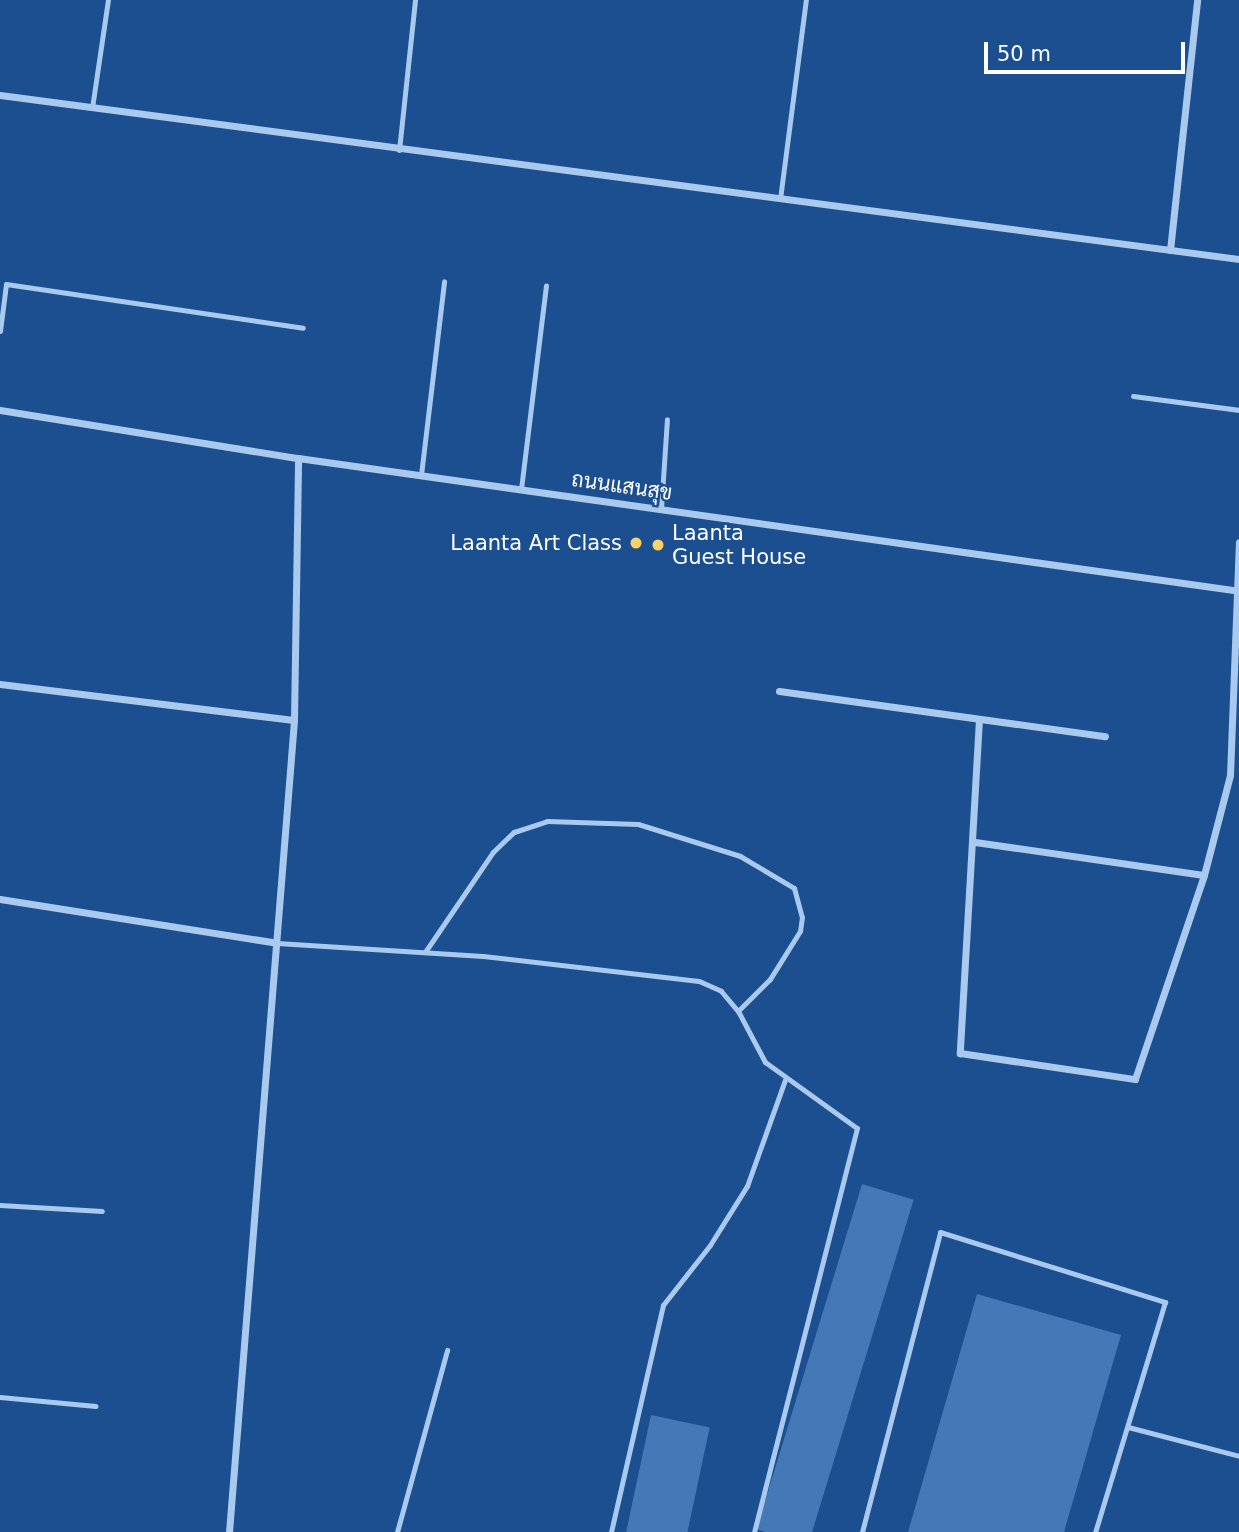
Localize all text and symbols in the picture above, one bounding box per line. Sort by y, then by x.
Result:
scale bar [987,28,1188,72]
text: 50 m [997,42,1051,66]
street label: ถนนแสนสุข [570,466,674,506]
place label: Laanta Guest House [672,520,806,570]
place label: Laanta Art Class [450,530,622,556]
marker: Laanta Art Class [628,535,644,551]
marker: Laanta Guest House [650,537,666,553]

